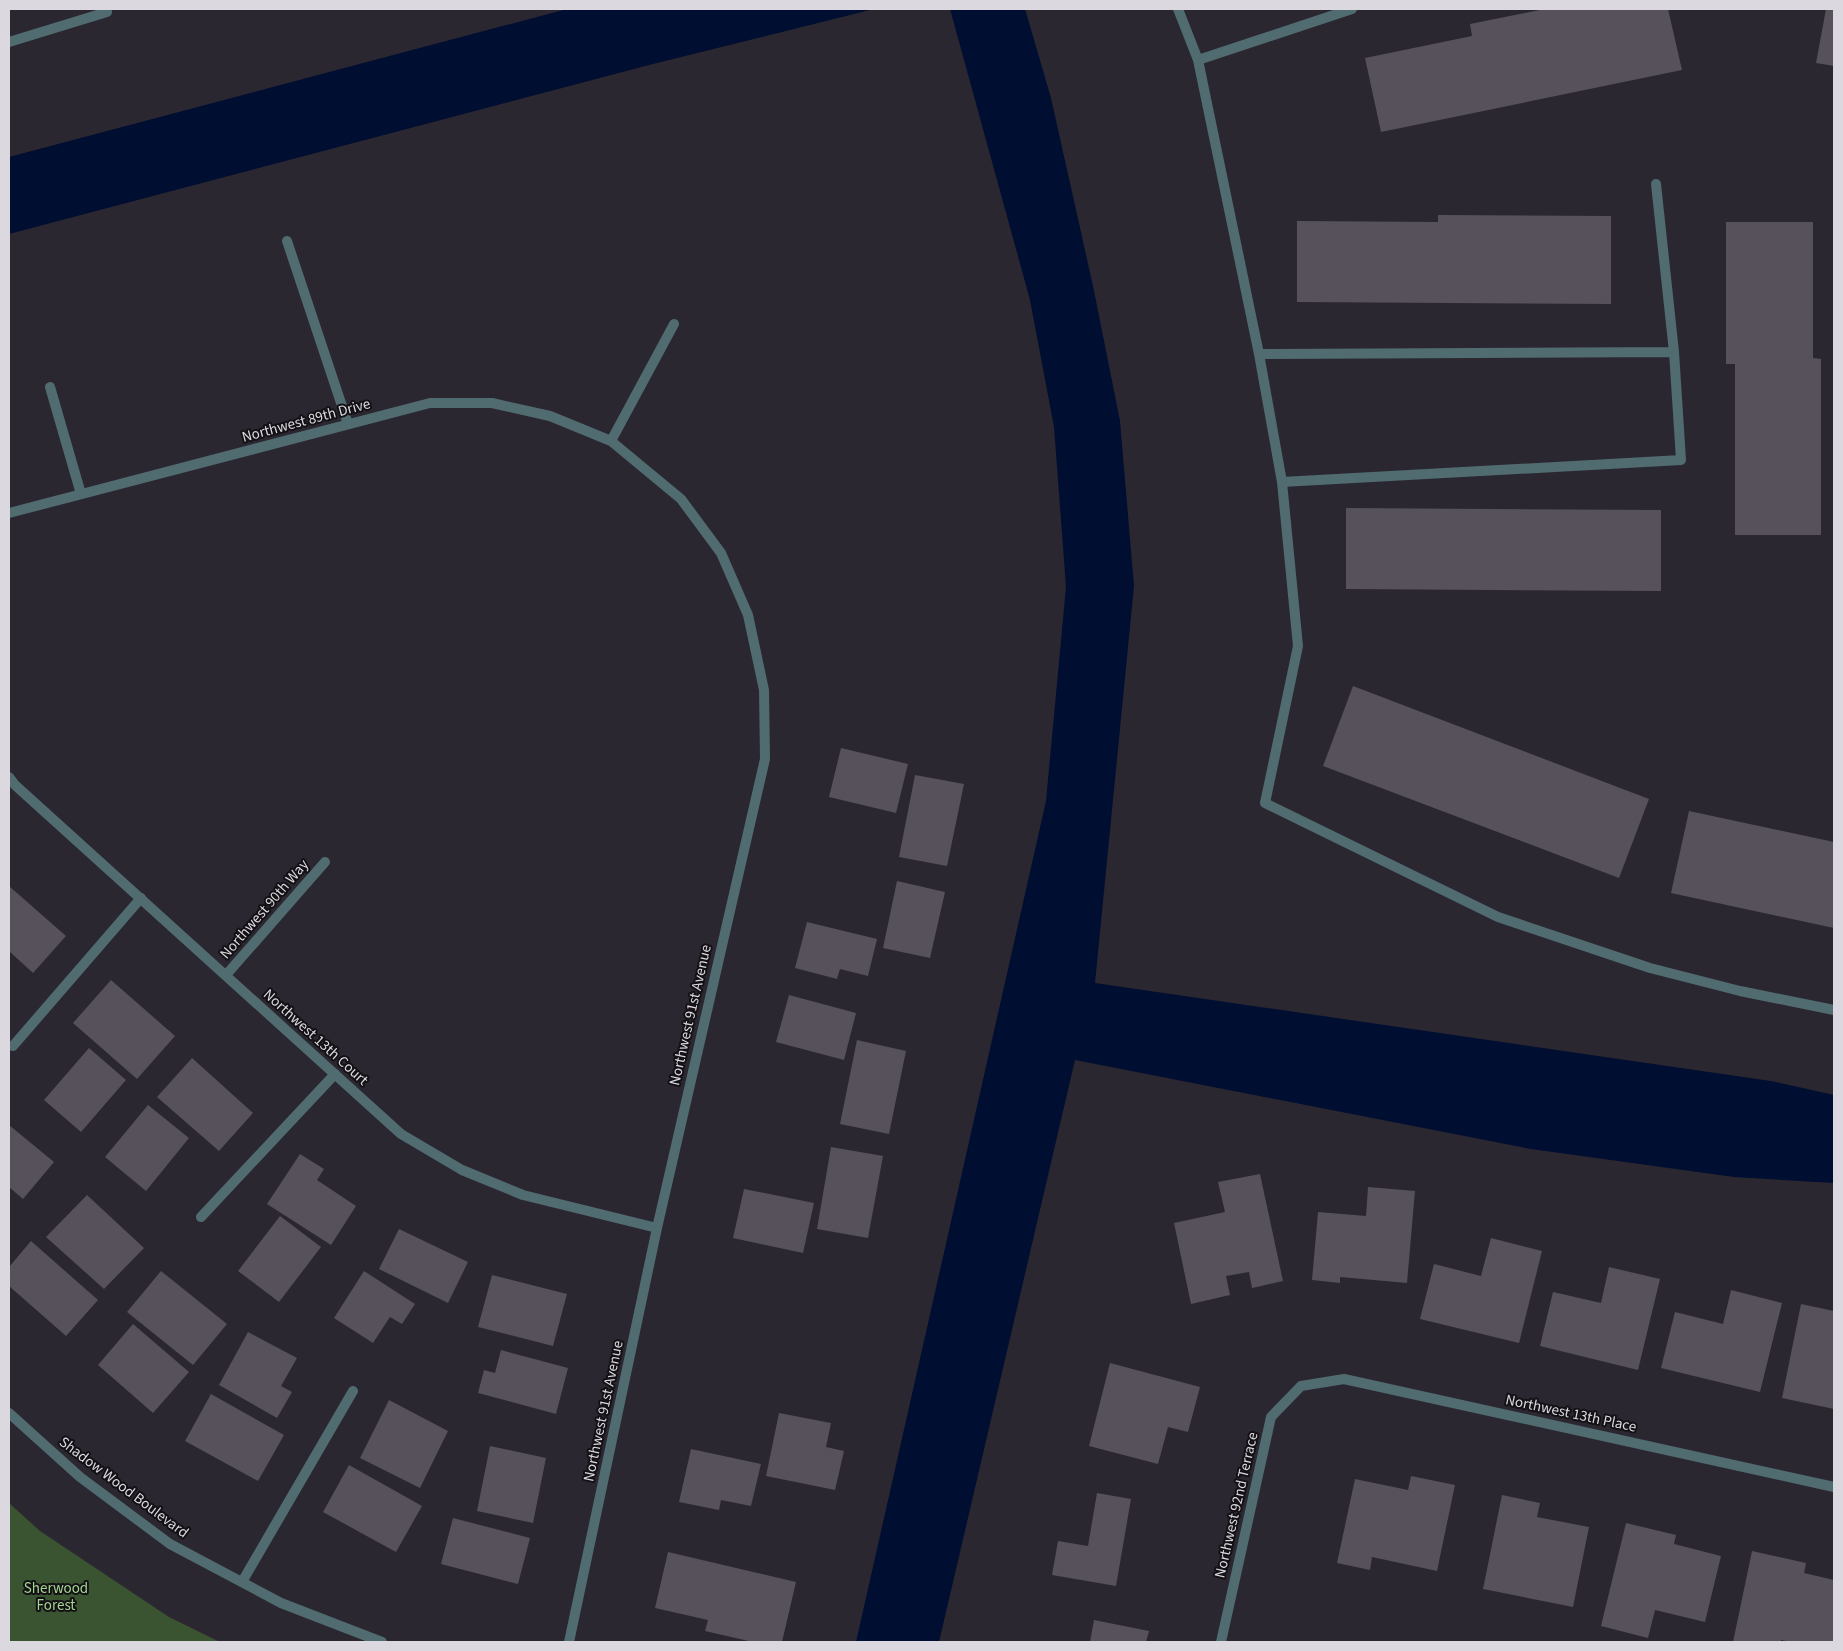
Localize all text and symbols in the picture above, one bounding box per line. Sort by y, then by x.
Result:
street label: Northwest 89th Drive [240,393,373,448]
street label: Northwest 90th Way [215,855,314,964]
street label: Northwest 91st Avenue [664,943,717,1087]
street label: Northwest 13th Court [259,984,373,1090]
street label: Northwest 91st Avenue [578,1339,629,1484]
street label: Northwest 13th Place [1503,1389,1638,1438]
street label: Northwest 92nd Terrace [1209,1430,1263,1580]
street label: Shadow Wood Boulevard [55,1432,193,1543]
park label: Sherwood Forest [24,1578,88,1616]

